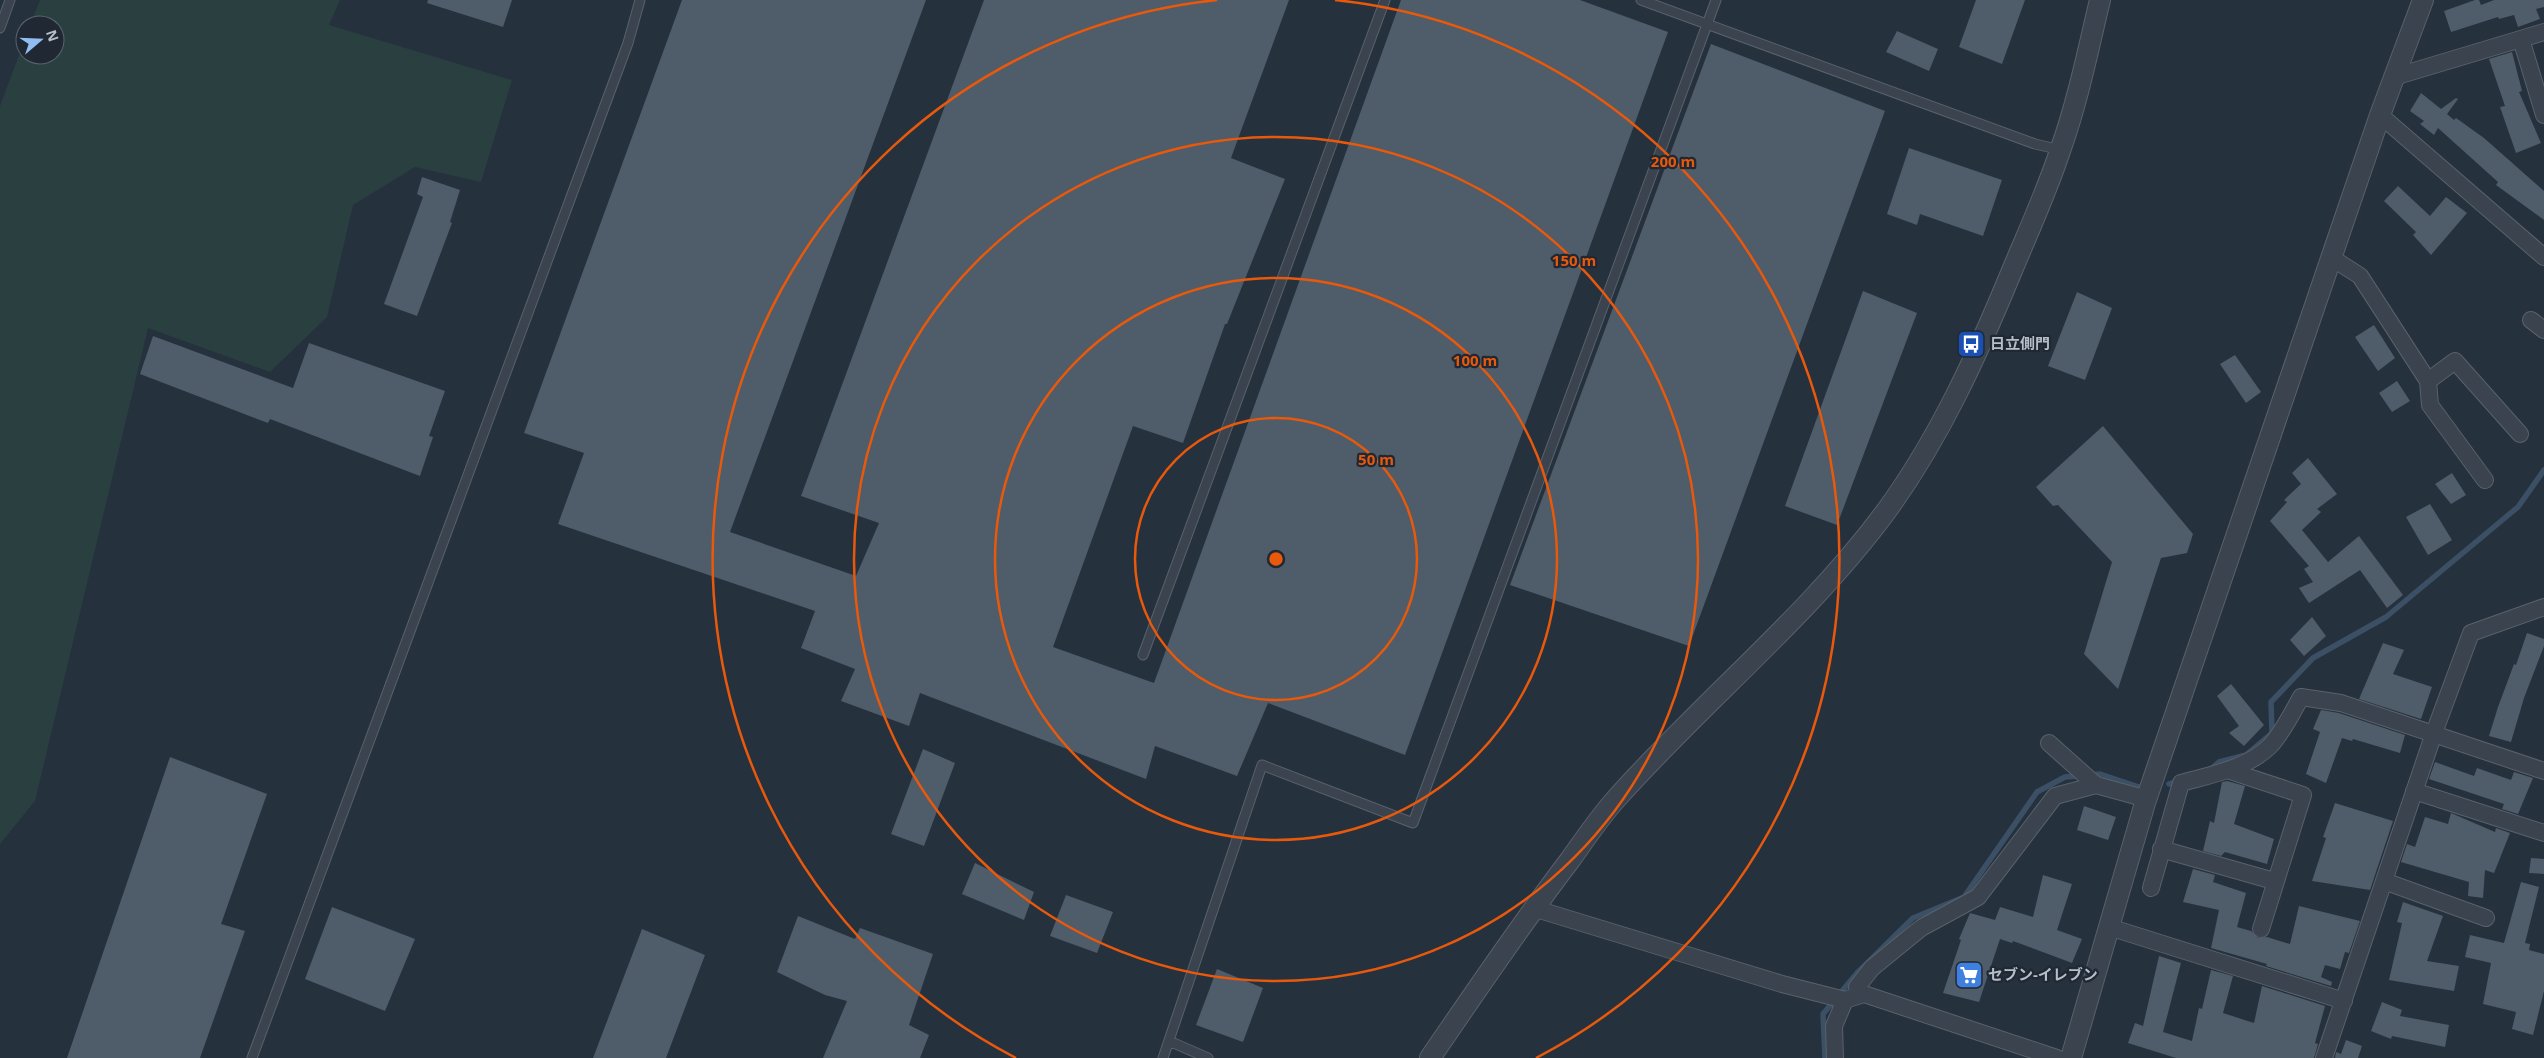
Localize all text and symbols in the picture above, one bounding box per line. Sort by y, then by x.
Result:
north arrow [15,15,65,65]
text: N [42,27,64,44]
text: 200 m [1651,151,1695,171]
text: 150 m [1552,250,1596,270]
bus stop icon: 日立側門 [1956,329,1986,359]
place label: 日立側門 [1990,333,2050,353]
text: 100 m [1453,350,1497,370]
text: 50 m [1358,449,1394,469]
centre of rings [1267,550,1285,568]
supermarket icon: セブン-イレブン [1954,960,1984,990]
place label: セブン-イレブン [1988,964,2098,984]

